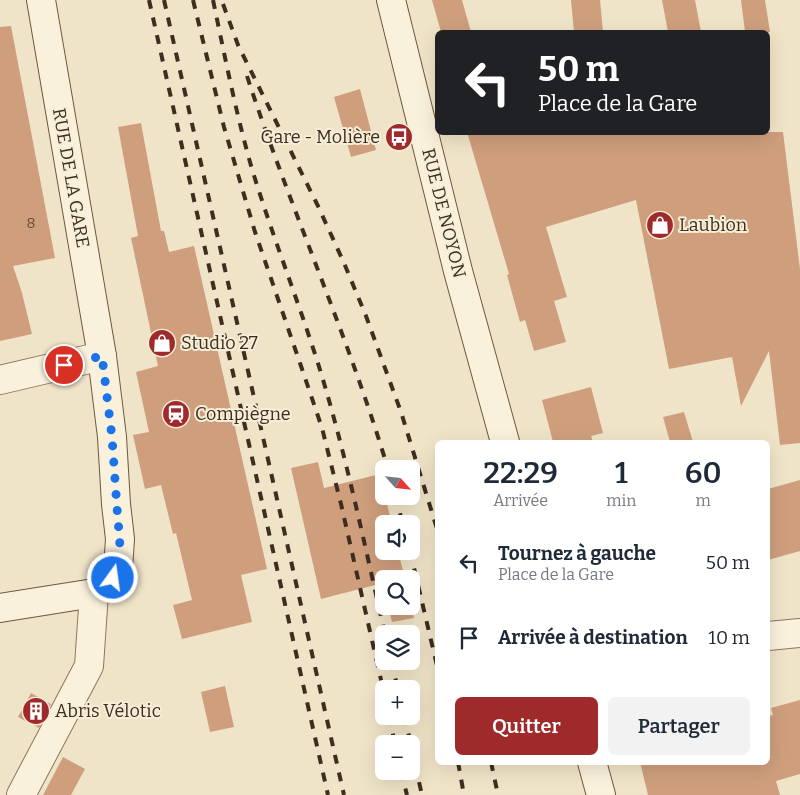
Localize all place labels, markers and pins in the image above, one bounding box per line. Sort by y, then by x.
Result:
bus stop icon: Gare - Molière [384,122,414,152]
place label: Gare - Molière [260,126,380,148]
shop icon: Laubion [645,210,675,240]
place label: Laubion [679,214,748,236]
shop icon: Studio 27 [147,328,177,358]
place label: Studio 27 [181,332,258,354]
pin [43,344,85,386]
station icon: Compiègne [161,399,191,429]
place label: Compiègne [195,403,291,425]
building icon: Abris Vélotic [21,696,51,726]
place label: Abris Vélotic [55,700,161,722]

